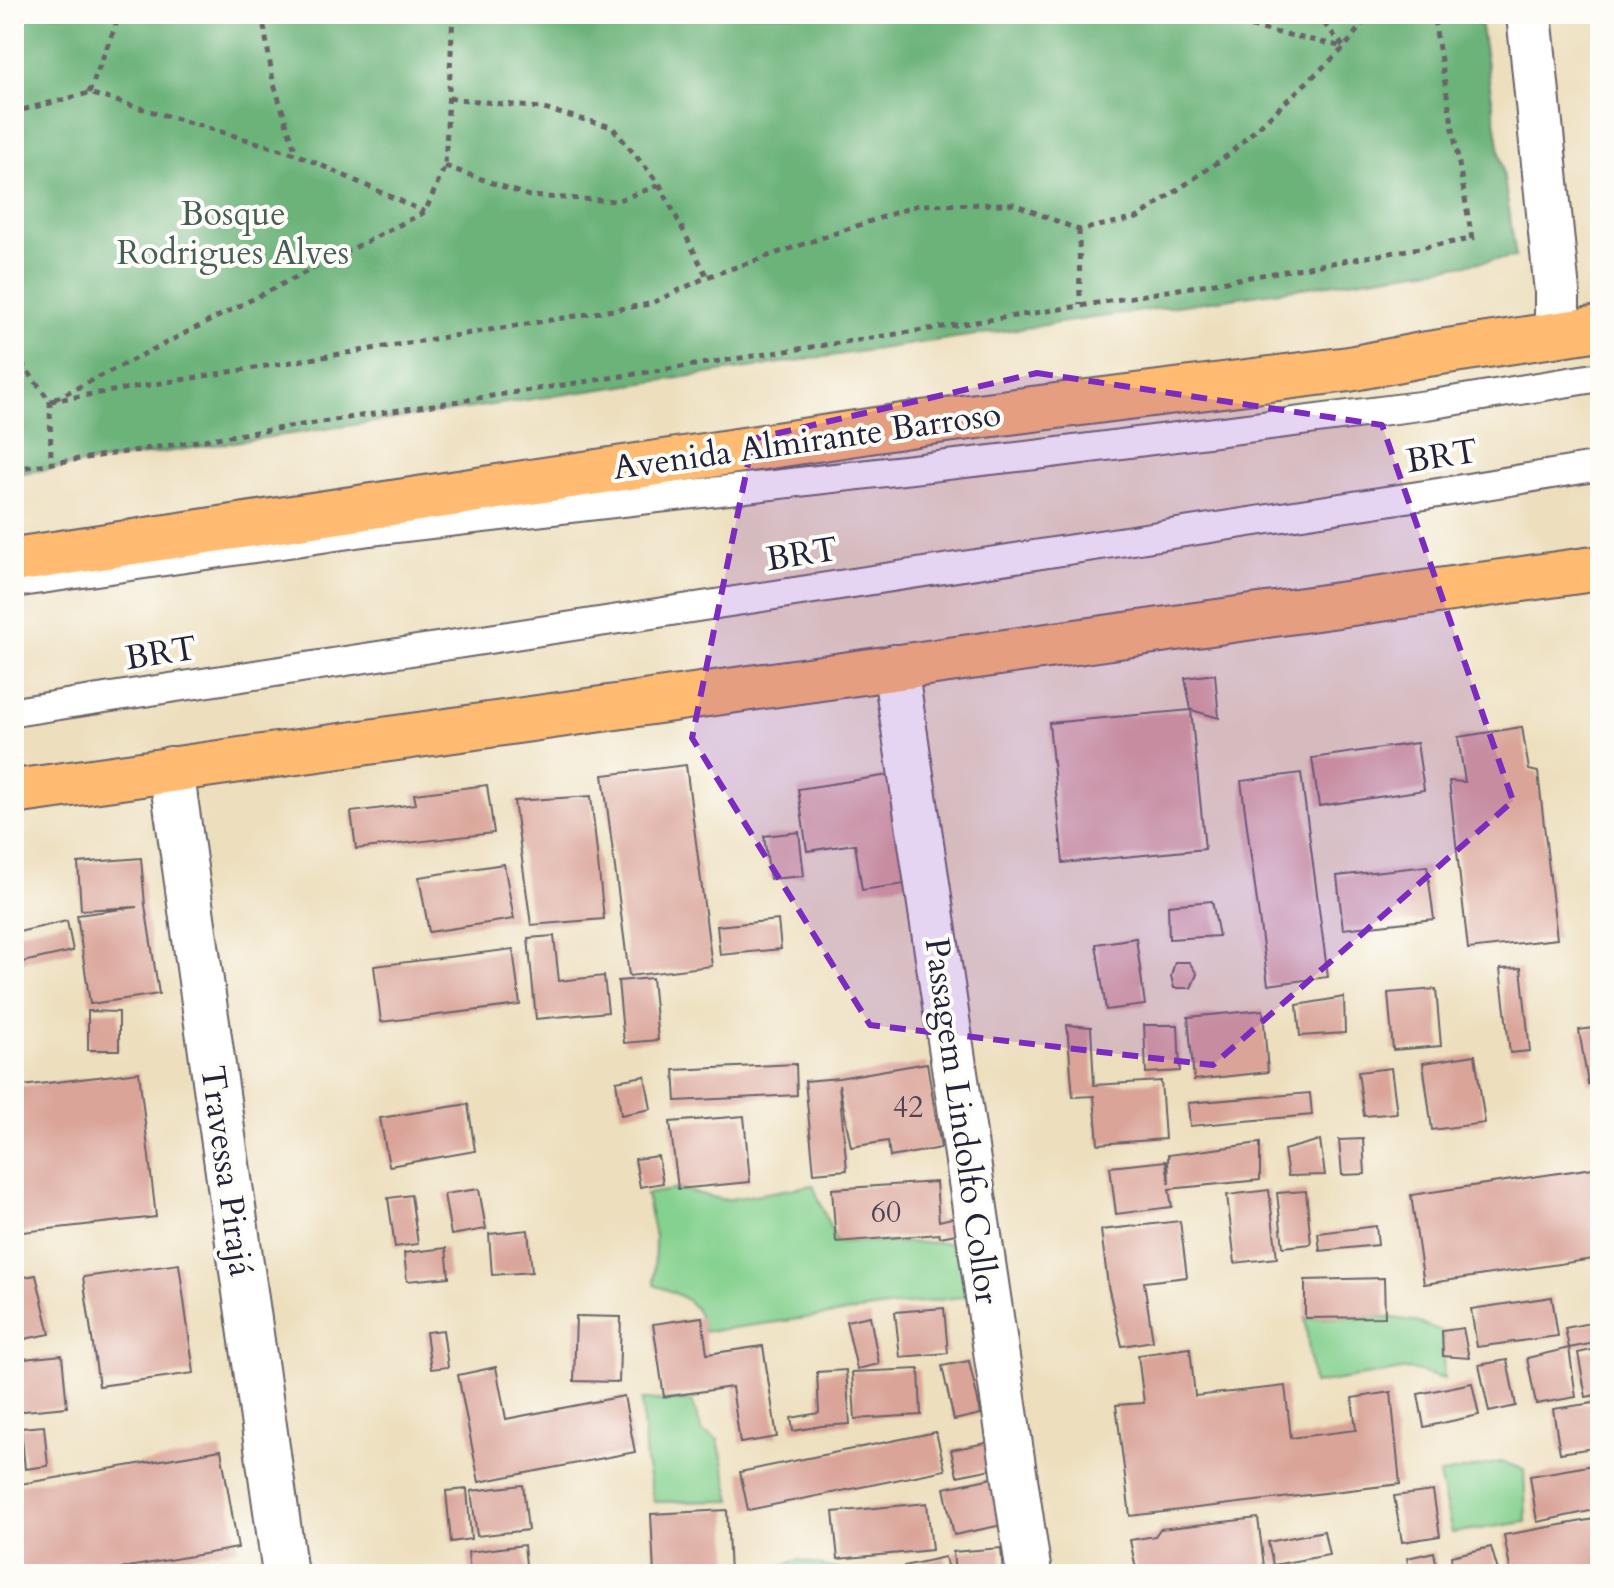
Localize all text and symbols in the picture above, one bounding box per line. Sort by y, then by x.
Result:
park label: Bosque Rodrigues Alves [117,191,349,276]
street label: Avenida Almirante Barroso [610,391,1004,491]
street label: BRT [1403,428,1481,484]
street label: BRT [763,526,841,582]
street label: BRT [122,625,200,681]
street label: Passagem Lindolfo Collor [914,935,1011,1308]
street label: Travessa Pirajá [189,1063,265,1280]
house number: 42 [893,1087,923,1128]
house number: 60 [871,1192,901,1233]

